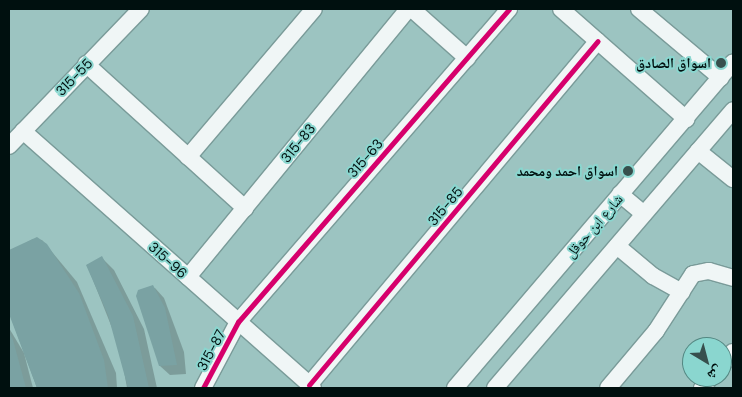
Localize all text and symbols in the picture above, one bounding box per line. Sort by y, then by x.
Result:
street label: 315-55 [52,55,96,99]
place label: اسواق الصادق [636,55,711,71]
marker: اسواق الصادق [715,57,727,69]
street label: 315-83 [277,120,319,166]
street label: 315-63 [344,135,386,181]
place label: اسواق احمد ومحمد [517,163,618,179]
marker: اسواق احمد ومحمد [622,165,634,177]
street label: 315-85 [424,183,466,229]
street label: شارع ابن حوقل [562,191,626,261]
street label: 315-96 [145,238,191,282]
street label: 315-87 [193,327,229,373]
north arrow [682,337,732,387]
text: ش [704,362,727,385]

